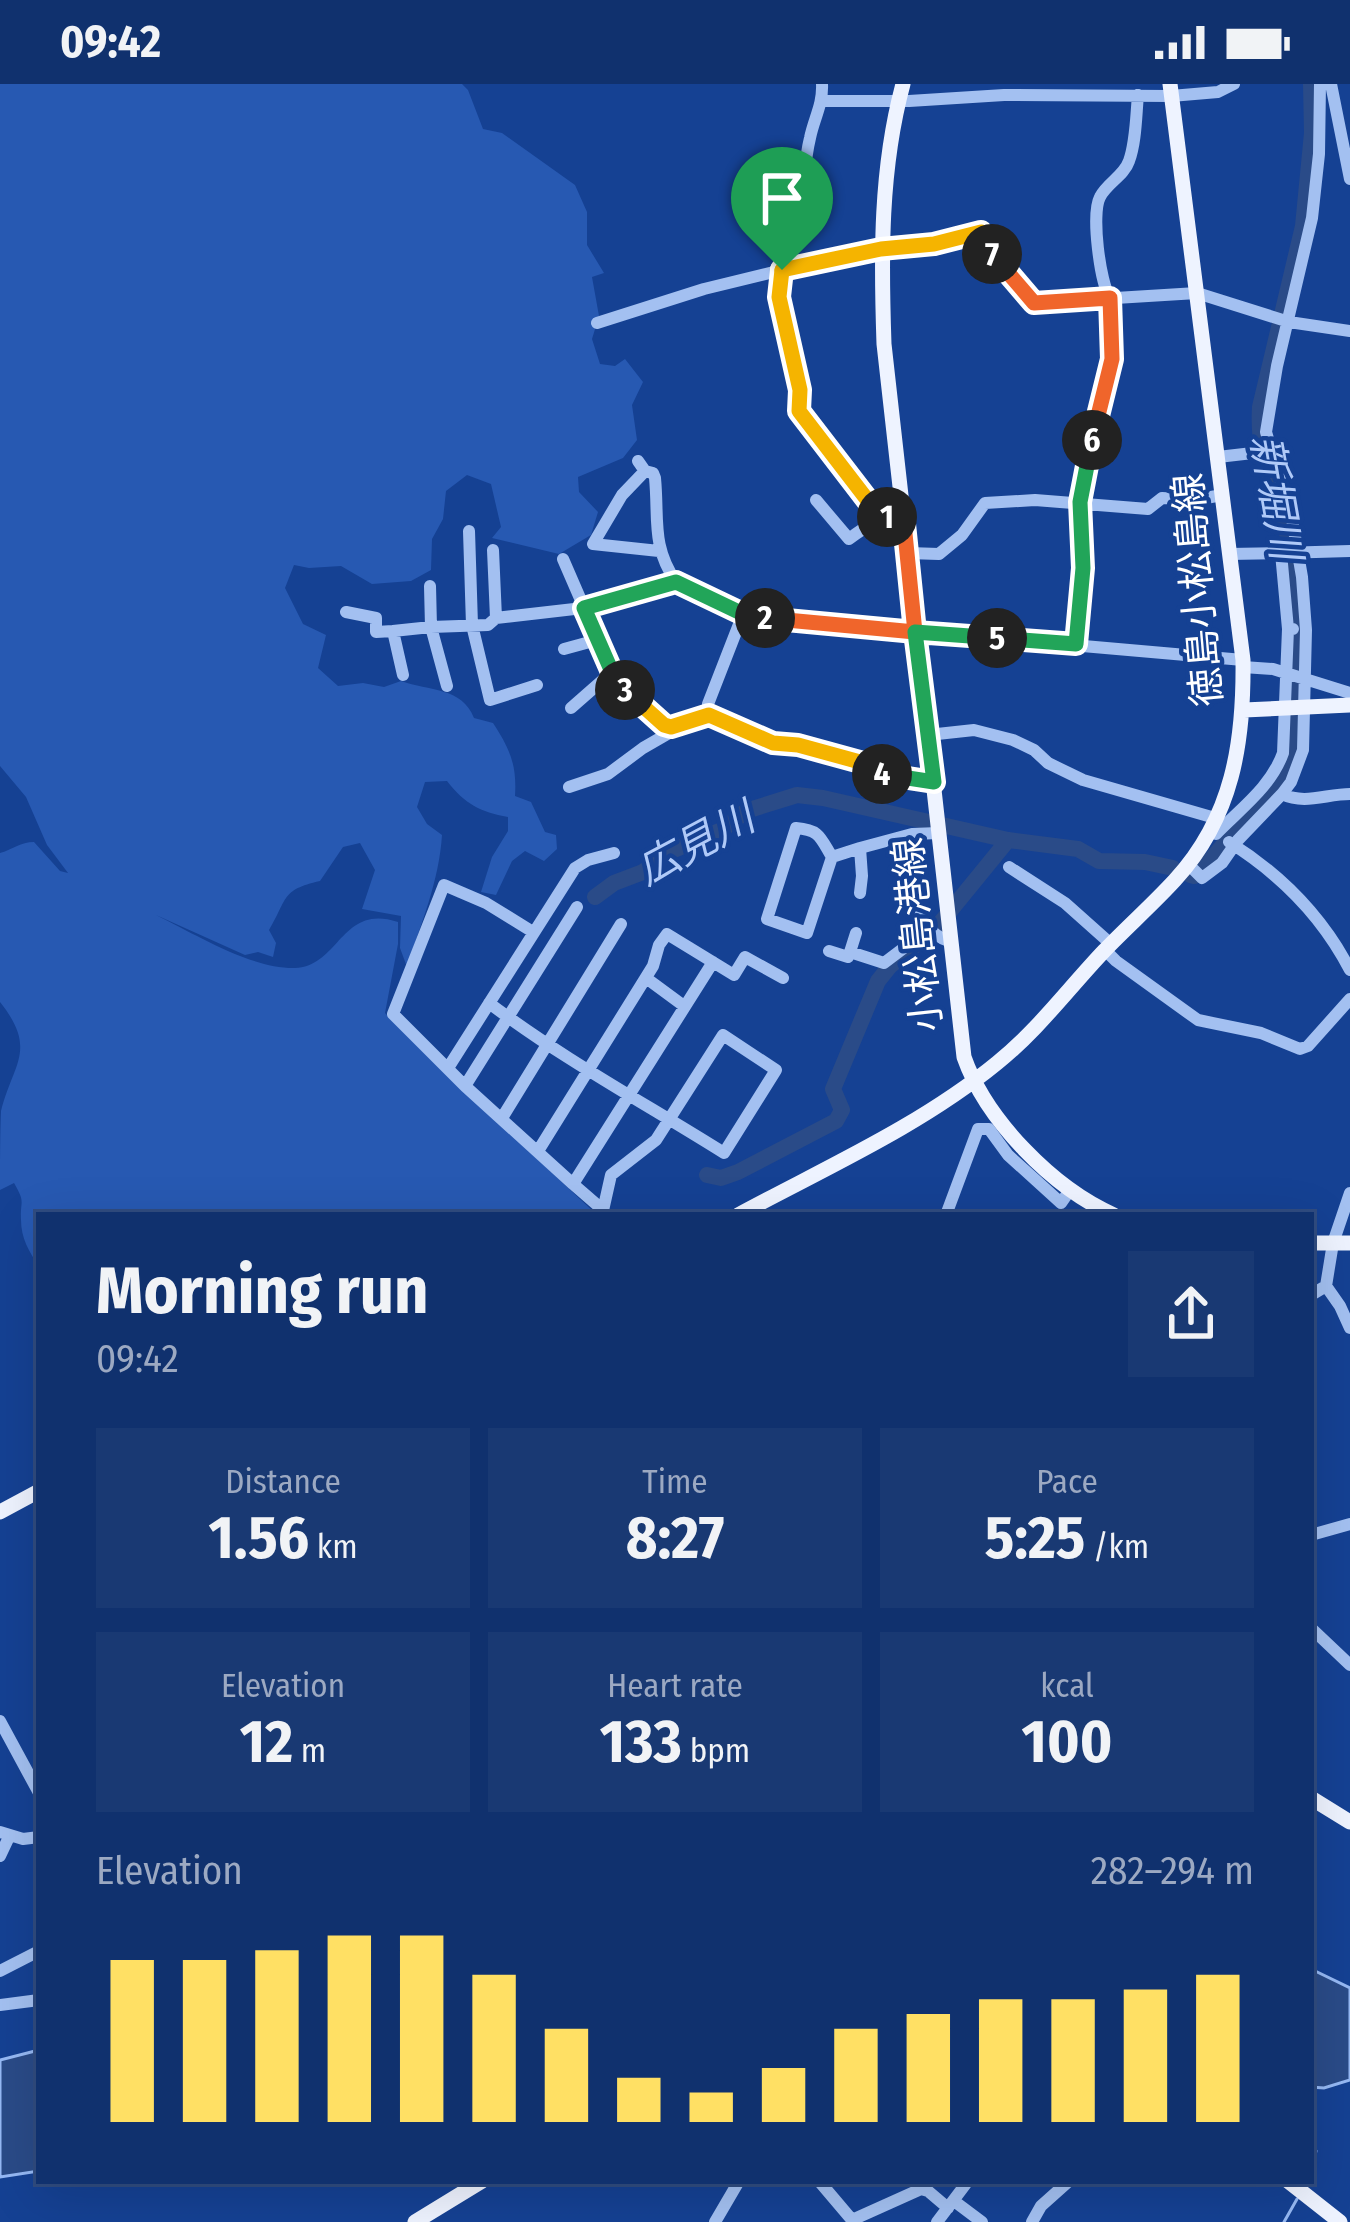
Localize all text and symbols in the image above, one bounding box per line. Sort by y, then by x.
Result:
text: 09:42 [60,15,161,69]
pin [731,147,833,270]
icon: arrive [749,165,815,231]
pin: 7 [962,224,1022,284]
text: 7 [985,234,999,274]
pin: 6 [1062,410,1122,470]
text: 6 [1083,420,1101,460]
water label: 新堀川 [1240,431,1312,567]
street label: 徳島小松島線 [1165,471,1231,708]
pin: 1 [857,487,917,547]
text: 1 [880,497,894,537]
pin: 2 [735,588,795,648]
text: 2 [757,598,773,638]
pin: 5 [967,608,1027,668]
text: 5 [989,618,1005,658]
pin: 3 [595,660,655,720]
text: 3 [617,670,633,710]
pin: 4 [852,744,912,804]
text: 4 [874,754,890,794]
water label: 広見川 [628,790,766,896]
street label: 小松島港線 [885,836,951,1034]
text: Morning run [96,1251,429,1330]
button: share [1128,1251,1254,1377]
text: 09:42 [96,1336,179,1382]
text: Distance [225,1462,341,1502]
text: Time [642,1462,708,1502]
text: Pace [1036,1462,1098,1502]
text: 1.56 [208,1502,309,1574]
text: 8:27 [626,1502,724,1574]
text: 5:25 [985,1502,1085,1574]
text: km [309,1527,358,1567]
text: /km [1085,1527,1149,1567]
text: Elevation [221,1666,345,1706]
text: Heart rate [607,1666,743,1706]
text: kcal [1040,1666,1094,1706]
text: 12 [240,1706,293,1778]
text: 133 [600,1706,682,1778]
text: 100 [1022,1706,1112,1778]
text: m [293,1731,326,1771]
text: bpm [682,1731,750,1771]
text: Elevation [96,1848,243,1894]
text: 282–294 m [1091,1848,1254,1894]

